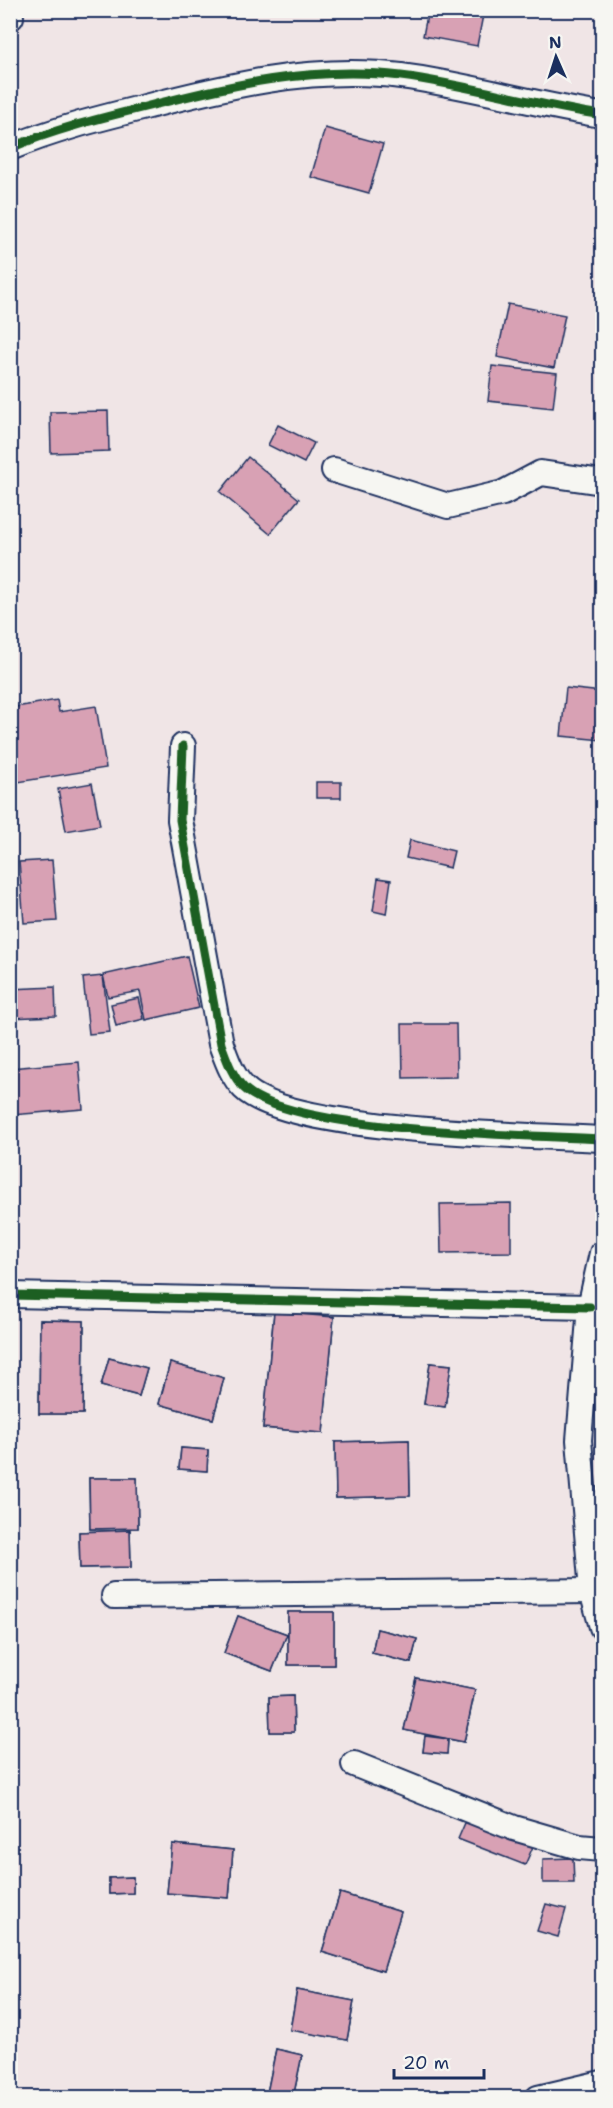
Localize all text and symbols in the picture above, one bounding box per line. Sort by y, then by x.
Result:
north arrow [526,27,586,87]
text: N [548,32,562,53]
scale bar [394,2042,484,2080]
text: 20 m [403,2051,449,2075]

